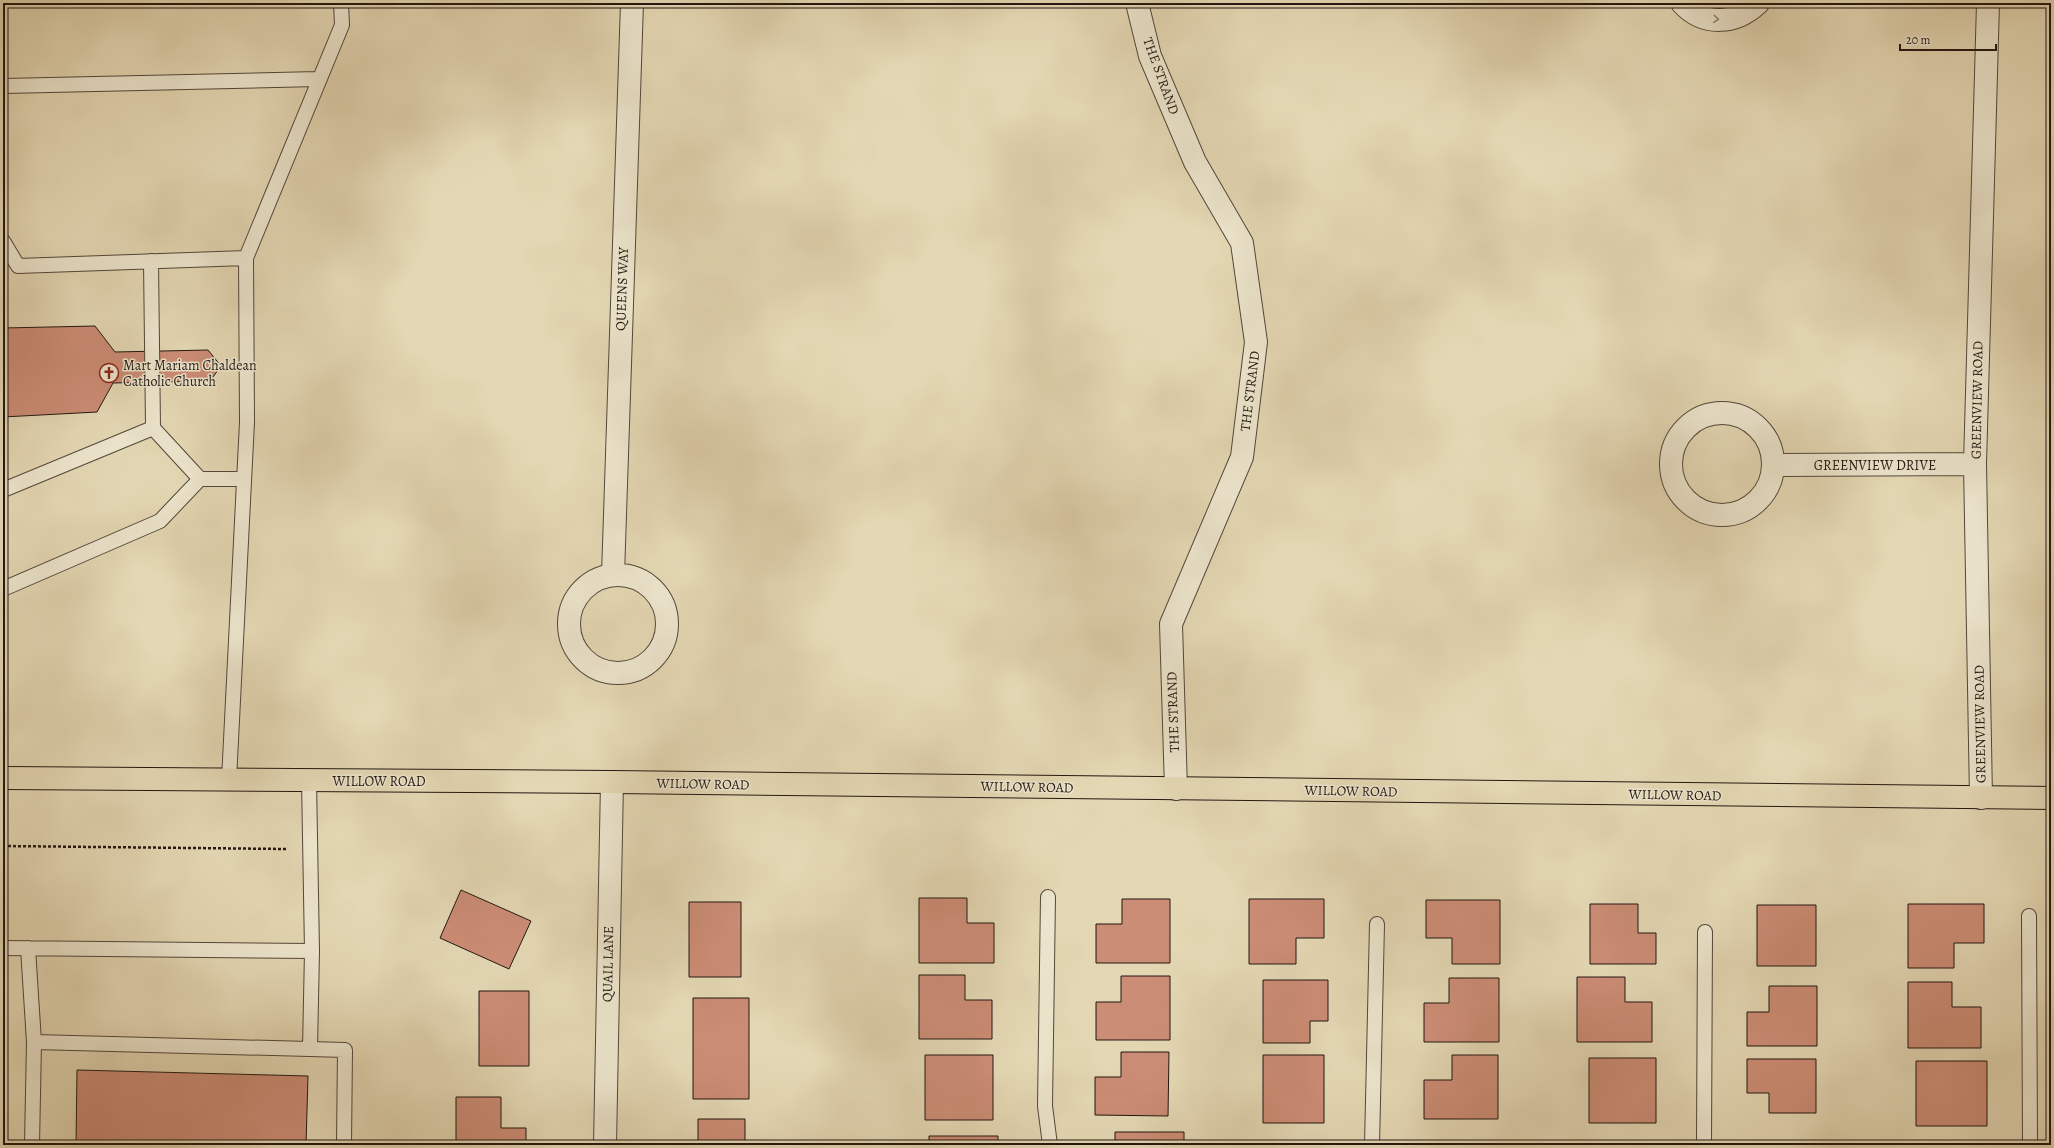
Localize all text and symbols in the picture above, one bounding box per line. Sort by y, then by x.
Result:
one-way arrow [1713,15,1719,24]
scale bar [1900,26,1996,52]
text: 20 m [1906,32,1930,48]
street label: THE STRAND [1138,35,1184,117]
street label: QUEENS WAY [611,246,633,331]
street label: GREENVIEW ROAD [1966,341,1988,459]
street label: THE STRAND [1236,350,1264,432]
place label: Mart Mariam Chaldean Catholic Church [123,356,257,391]
church icon: Mart Mariam Chaldean Catholic Church [98,362,120,384]
street label: GREENVIEW DRIVE [1814,456,1936,475]
street label: GREENVIEW ROAD [1969,665,1991,783]
street label: THE STRAND [1162,671,1184,753]
street label: WILLOW ROAD [331,772,426,791]
street label: WILLOW ROAD [655,774,750,794]
street label: WILLOW ROAD [979,777,1074,797]
street label: WILLOW ROAD [1303,781,1398,801]
street label: WILLOW ROAD [1627,785,1722,805]
street label: QUAIL LANE [598,926,618,1002]

